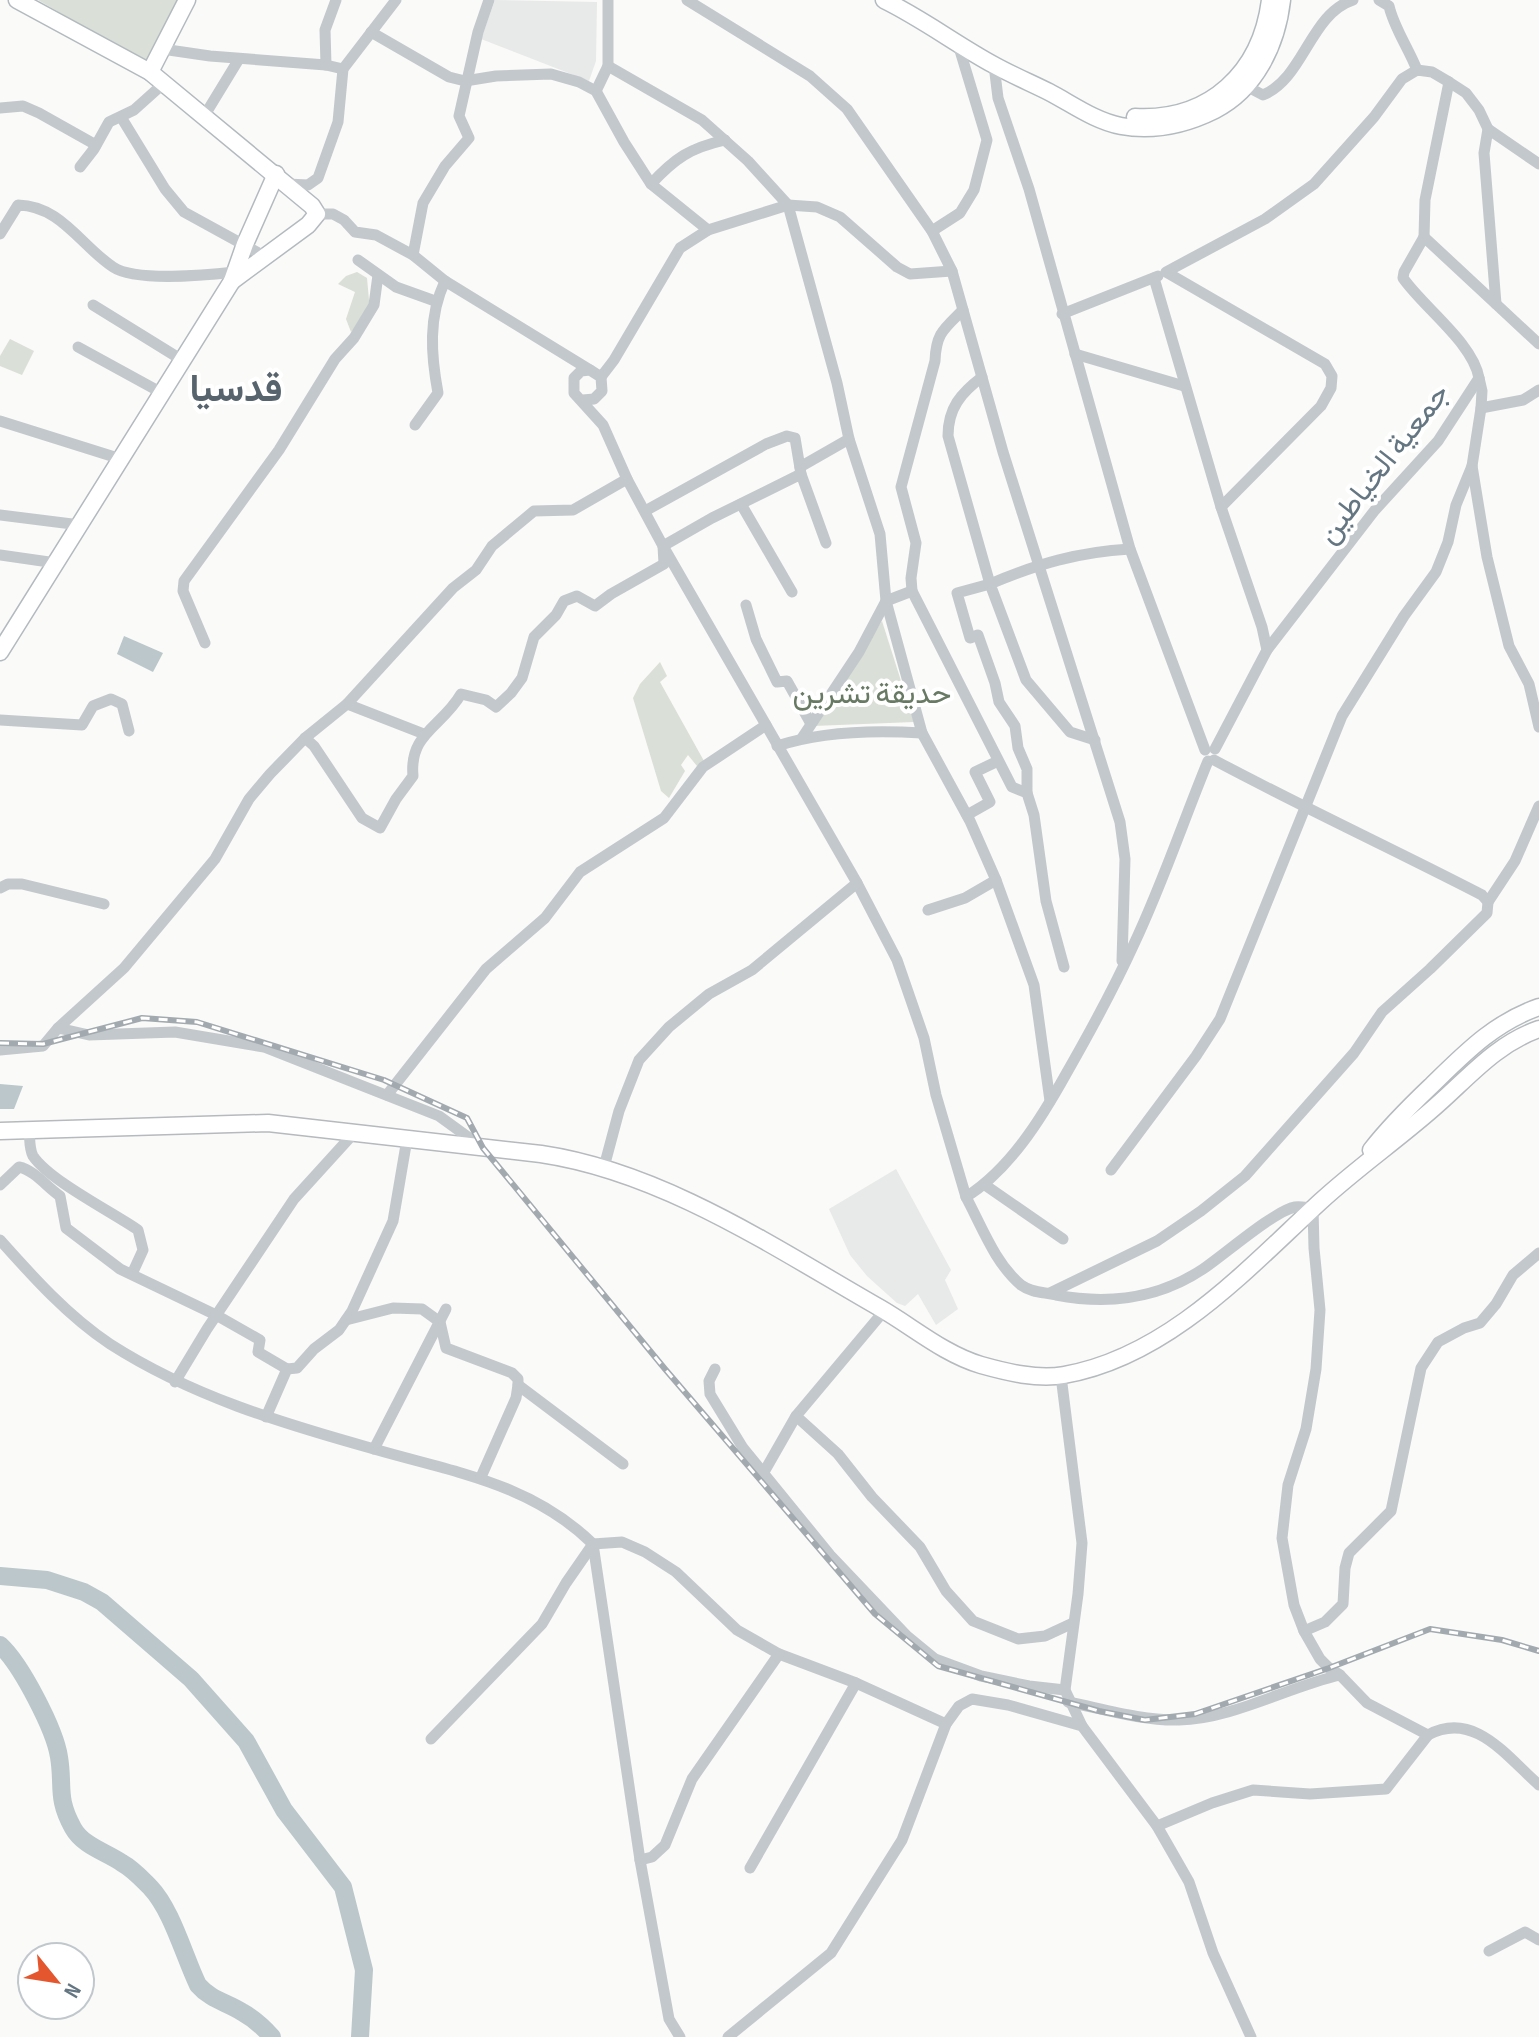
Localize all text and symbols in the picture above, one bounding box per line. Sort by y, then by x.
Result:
district label: قدسيا [190,367,282,412]
street label: جمعية الخياطين [1310,376,1458,551]
park label: حديقة تشرين [793,676,951,712]
north arrow [16,1941,96,2021]
text: N [57,1978,87,2002]

